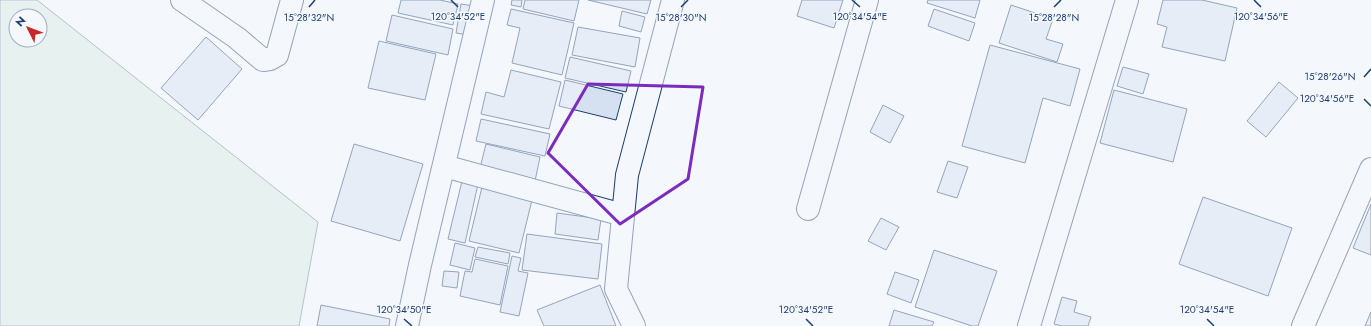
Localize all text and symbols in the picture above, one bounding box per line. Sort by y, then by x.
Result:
north arrow [8,8,48,48]
text: 120°34'52"E [431,9,485,24]
text: 120°34'54"E [833,9,887,24]
text: 120°34'56"E [1234,9,1288,24]
text: 15°28'32"N [284,10,334,25]
text: 15°28'30"N [656,10,706,25]
text: 15°28'28"N [1029,10,1079,25]
text: N [12,13,29,30]
text: 15°28'26"N [1305,69,1355,84]
text: 120°34'56"E [1300,91,1354,106]
text: 120°34'50"E [377,302,431,317]
text: 120°34'52"E [779,302,833,317]
text: 120°34'54"E [1180,302,1234,317]

